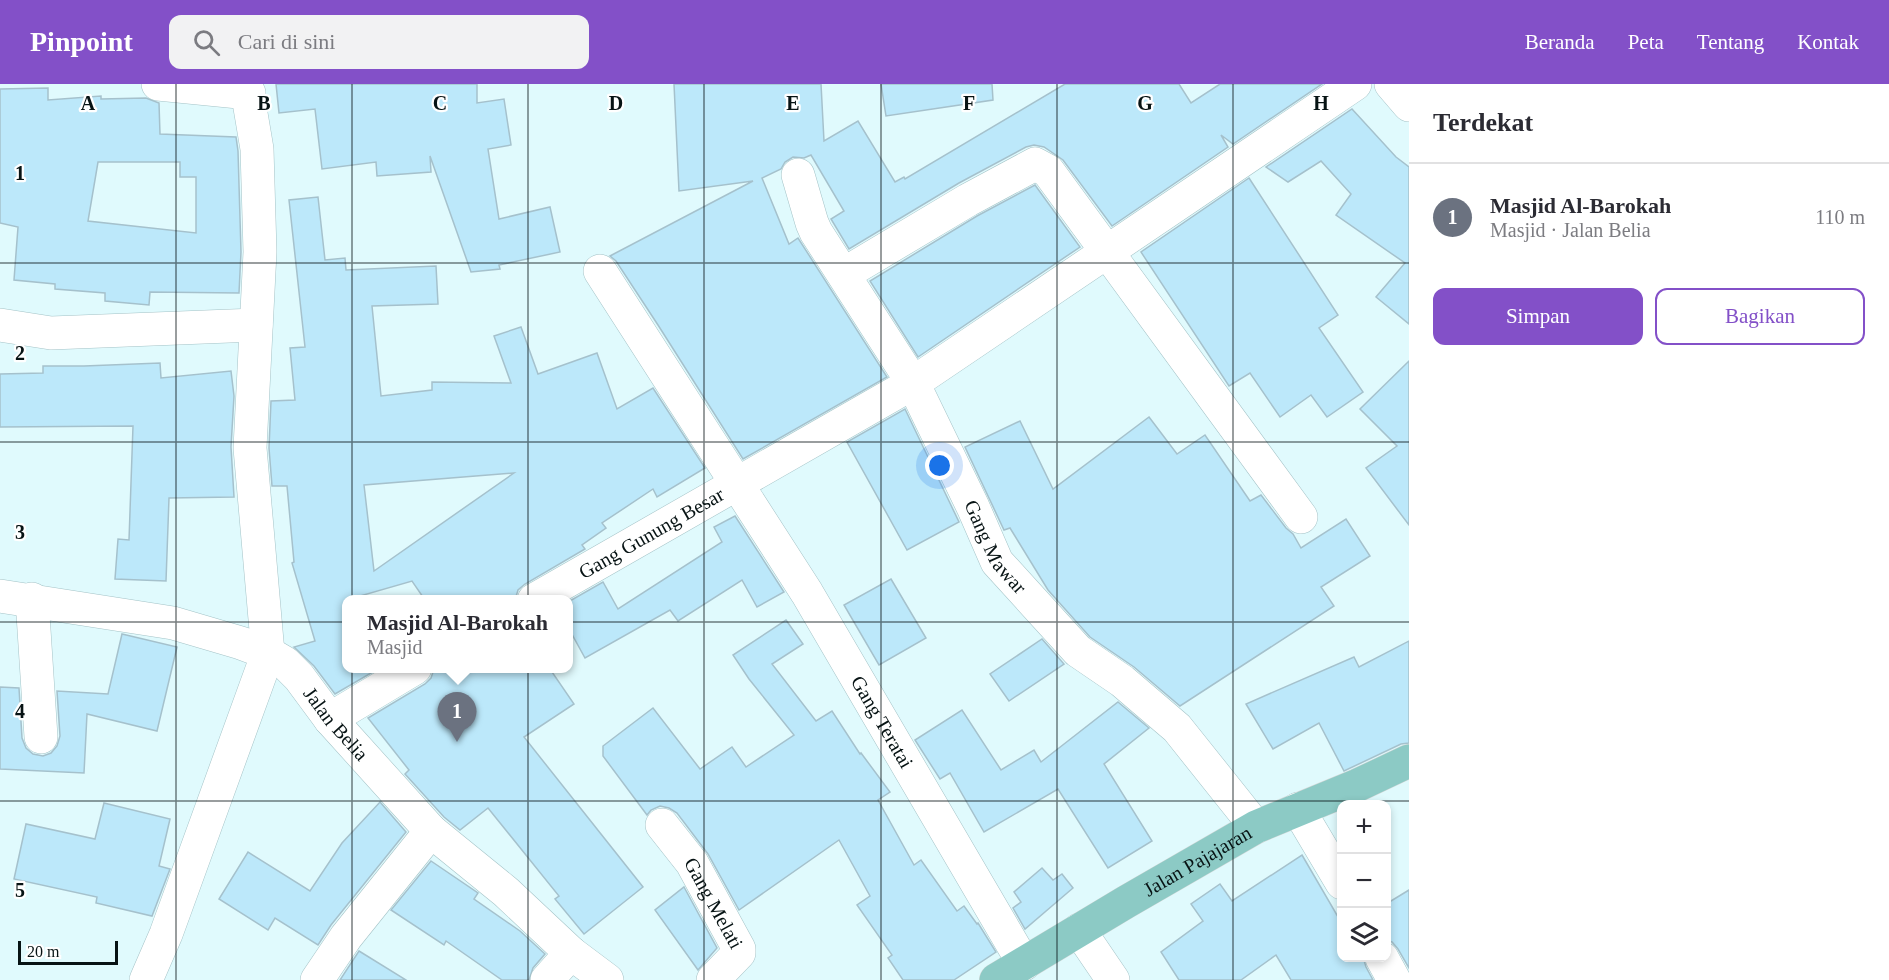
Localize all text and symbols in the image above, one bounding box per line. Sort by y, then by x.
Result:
search box [169,15,589,69]
text: Pinpoint [30,26,133,57]
icon: search [190,26,223,59]
text: Cari di sini [238,29,335,54]
text: Beranda [1525,30,1595,54]
text: Peta [1628,30,1664,54]
text: Tentang [1697,30,1764,54]
text: Kontak [1797,30,1859,54]
text: A [81,92,96,114]
text: B [257,92,271,114]
text: C [433,92,447,114]
text: D [609,92,623,114]
text: E [786,92,800,114]
text: F [963,92,975,114]
text: G [1137,92,1153,114]
text: H [1313,92,1329,114]
text: Terdekat [1433,108,1533,137]
text: 1 [15,162,25,184]
text: Masjid Al-Barokah [1490,193,1671,218]
text: 1 [1448,206,1458,228]
text: 110 m [1815,206,1865,228]
text: Masjid · Jalan Belia [1490,219,1651,241]
button: Simpan [1433,288,1643,345]
button: Bagikan [1655,288,1865,345]
text: 2 [15,342,25,364]
your location [925,451,954,480]
street label: Gang Gunung Besar [575,483,728,583]
street label: Gang Mawar [960,497,1031,598]
text: 3 [15,521,25,543]
popup [342,595,573,673]
text: Masjid Al-Barokah [367,610,548,635]
text: Masjid [367,636,423,658]
street label: Gang Teratai [847,672,918,772]
street label: Jalan Belia [299,683,373,765]
pin: 1 [438,692,476,742]
text: 4 [15,700,25,722]
map controls [1337,800,1391,962]
button: + [1337,800,1391,854]
street label: Jalan Pajajaran [1140,821,1255,900]
street label: Gang Melati [680,854,748,953]
button: − [1337,854,1391,908]
text: 5 [15,879,25,901]
button: layers [1337,908,1391,962]
scale bar [18,938,118,966]
text: 20 m [27,943,59,960]

